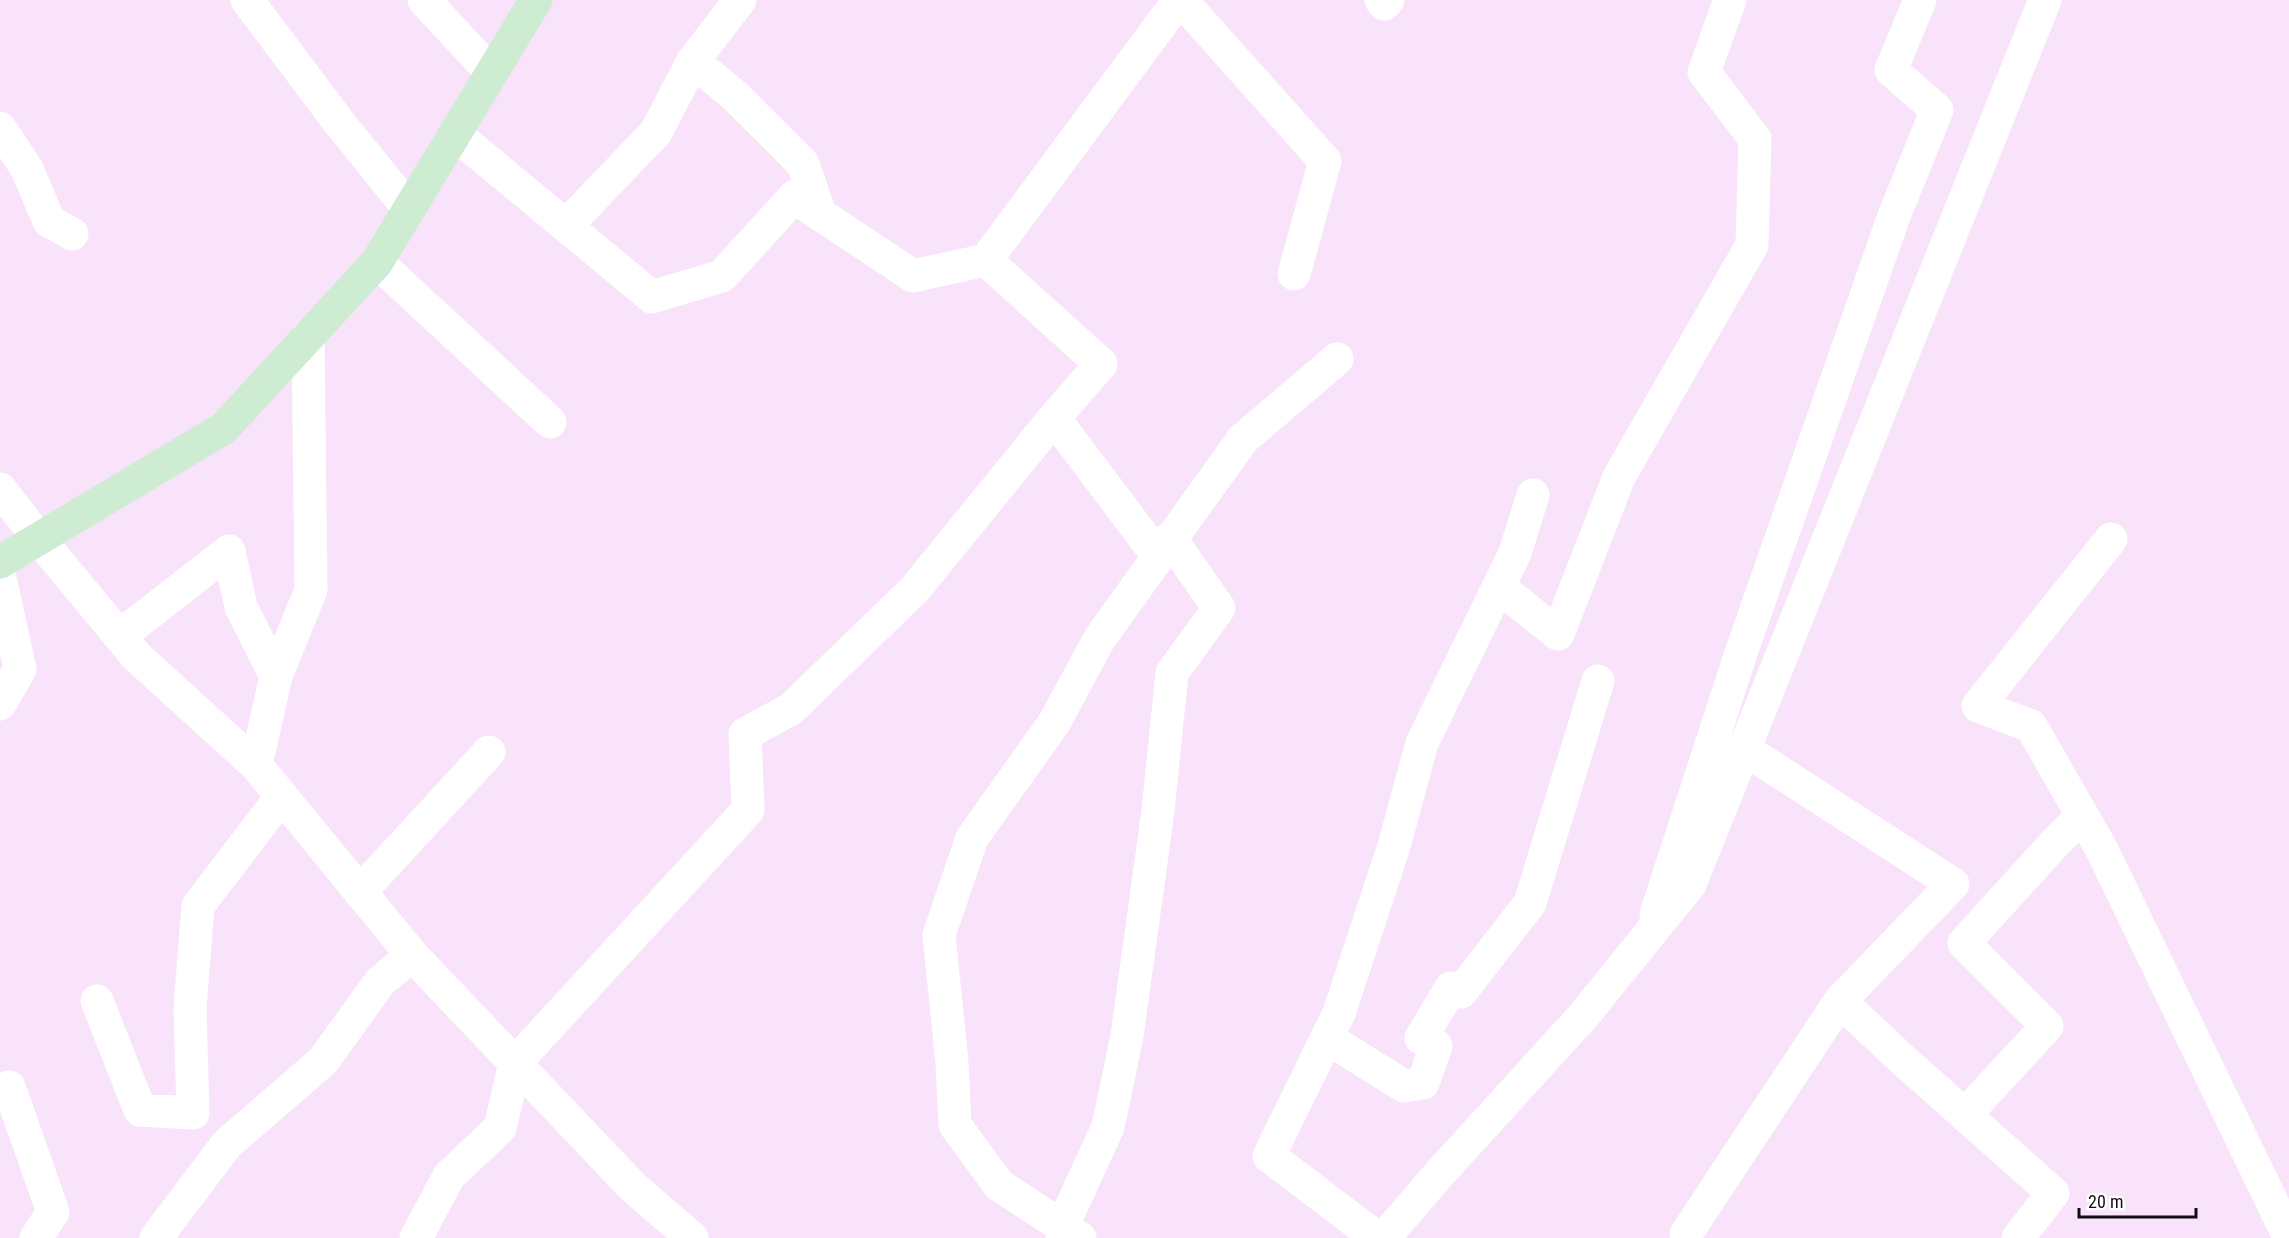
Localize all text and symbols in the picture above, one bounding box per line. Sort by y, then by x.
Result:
scale bar [2079,1181,2196,1219]
text: 20 m [2088,1191,2123,1212]

